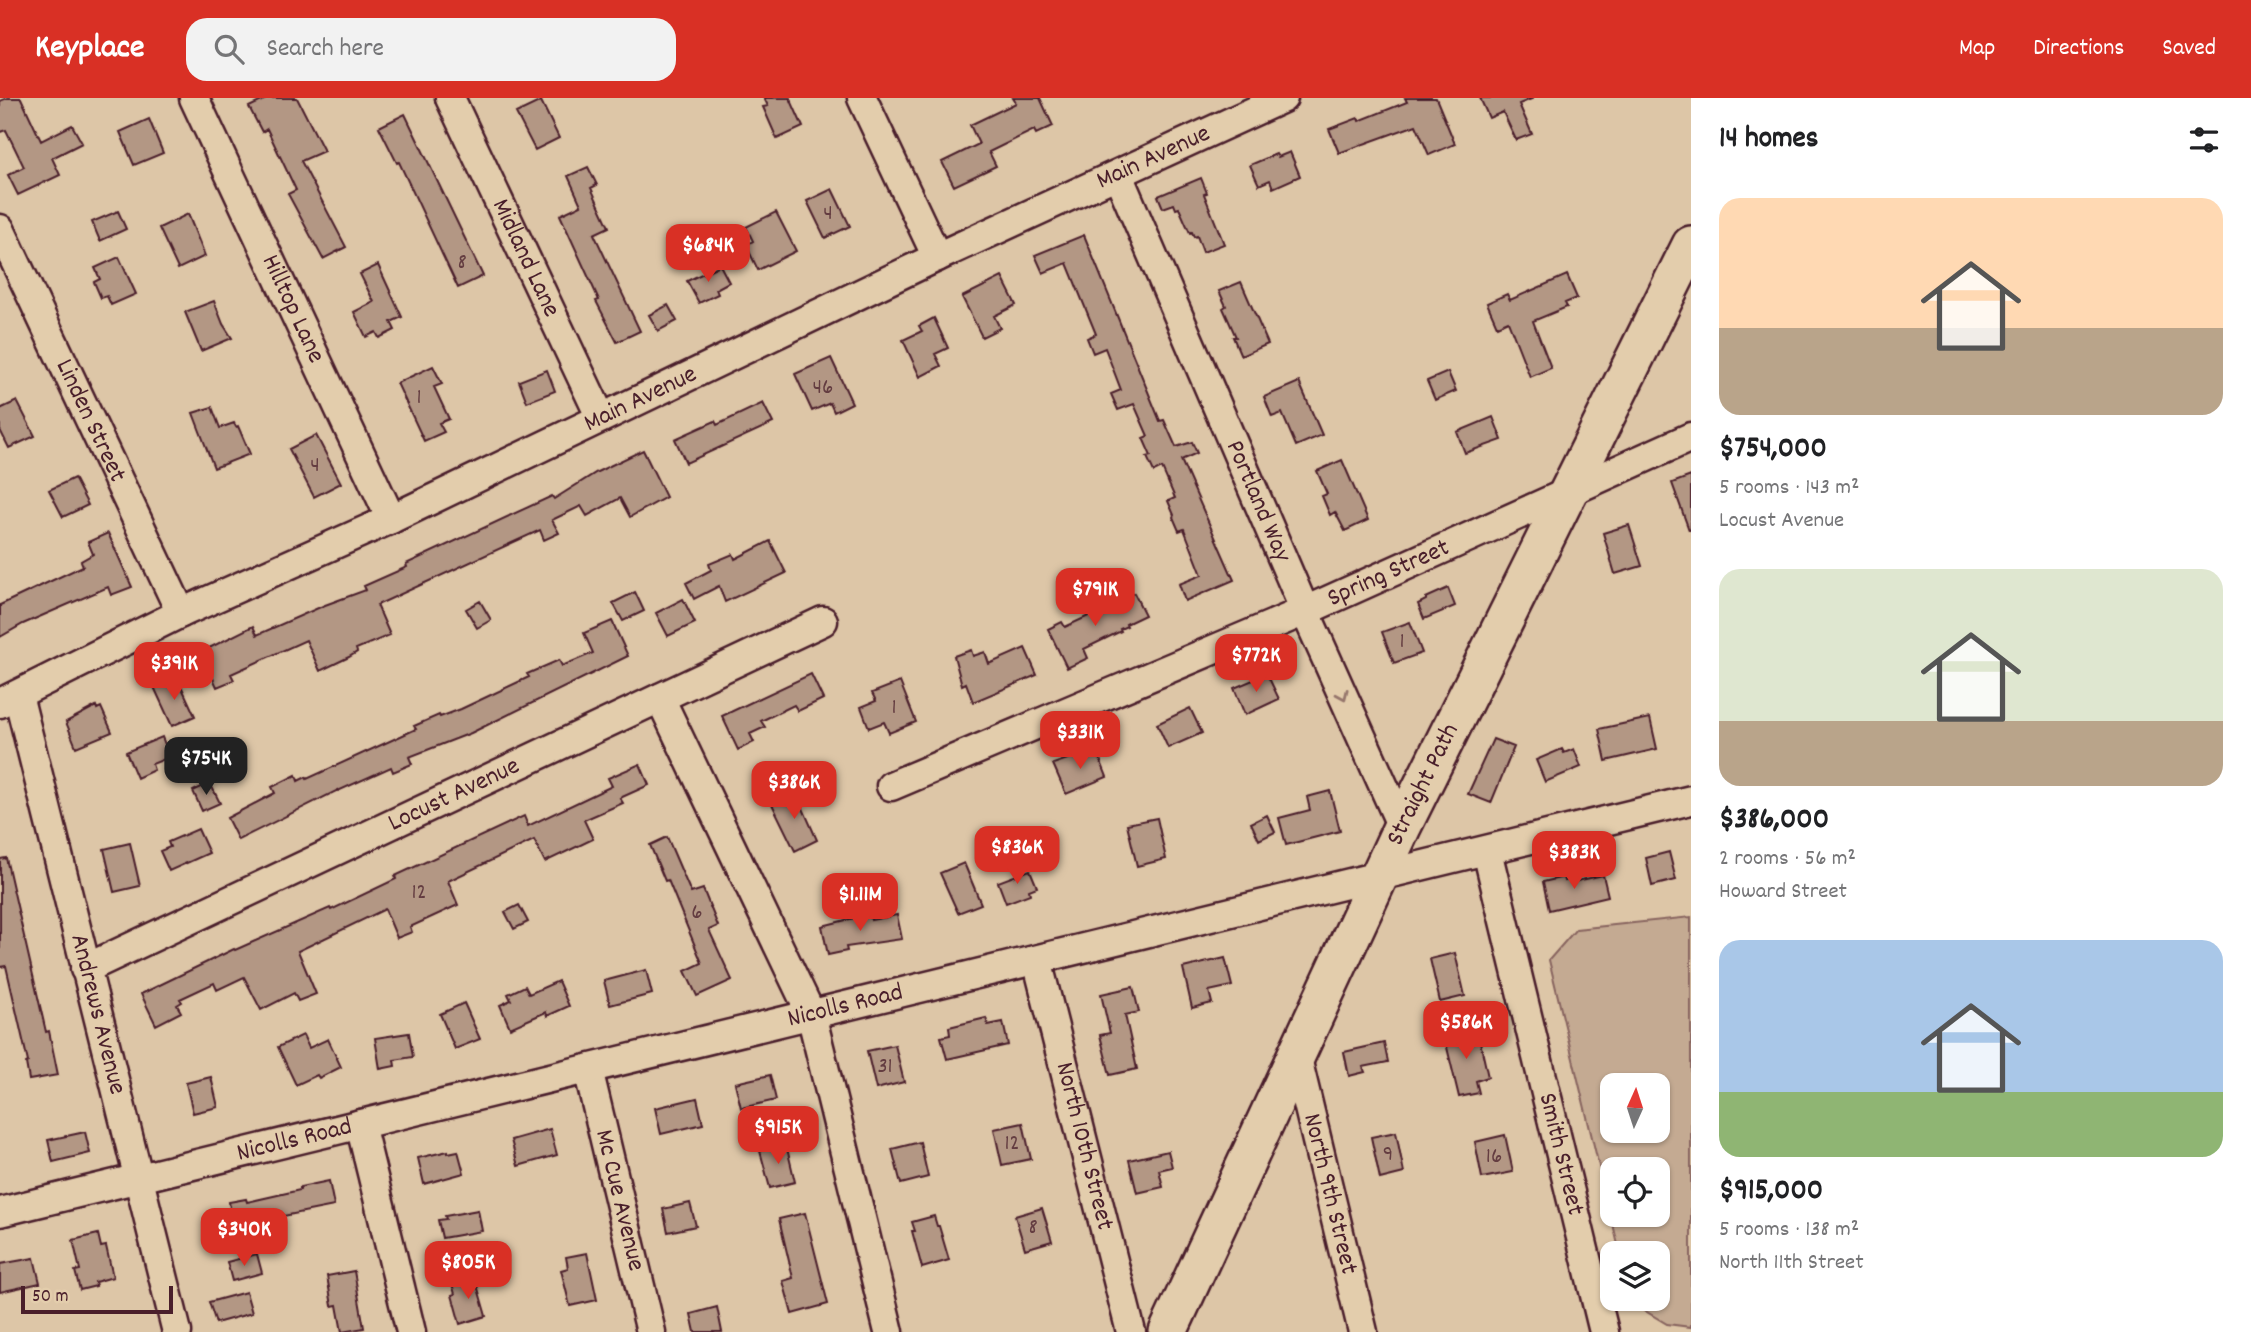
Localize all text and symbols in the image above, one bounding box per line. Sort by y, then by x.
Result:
search box [186,18,676,81]
text: Keyplace [35,26,144,73]
icon: search [210,30,248,68]
text: Search here [266,31,384,68]
text: Map [1959,32,1995,66]
text: Directions [2033,32,2124,66]
text: Saved [2162,32,2216,66]
street label: Main Avenue [1091,115,1216,200]
text: 14 homes [1719,119,1818,162]
icon: filters [2185,121,2223,159]
street label: Midland Lane [482,193,569,323]
house number: 4 [823,198,833,231]
pin: $684K [659,225,757,284]
text: $684K [682,230,734,263]
icon: home [1908,243,2034,369]
house number: 8 [457,247,467,280]
street label: Hilltop Lane [251,249,334,369]
street label: Linden Street [45,353,135,489]
street label: Main Avenue [578,356,703,442]
house number: 46 [813,372,833,405]
house number: 1 [416,382,422,415]
text: $754,000 [1719,429,1827,472]
street label: Portland Way [1216,435,1301,568]
house number: 4 [310,450,320,483]
text: 5 rooms · 143 m² [1719,472,1859,505]
text: Locust Avenue [1719,505,1844,538]
street label: Spring Street [1321,530,1456,617]
pin: $791K [1046,568,1144,628]
text: $791K [1072,574,1118,607]
icon: home [1908,614,2034,740]
house number: 1 [1399,626,1405,659]
pin: $772K [1207,634,1305,694]
text: $772K [1231,640,1281,673]
pin: $391K [125,642,223,702]
text: $391K [150,648,198,681]
one-way arrow [1335,688,1349,701]
house number: 1 [891,692,897,725]
pin: $331K [1031,712,1129,771]
text: $331K [1056,717,1104,750]
street label: Straight Path [1377,717,1469,852]
pin: $754K [157,738,255,797]
text: $754K [180,743,232,776]
street label: Locust Avenue [382,748,526,842]
pin: $386K [745,762,843,821]
text: $386K [768,767,821,800]
text: $386,000 [1719,800,1829,843]
pin: $836K [968,826,1066,886]
text: $836K [991,832,1044,865]
pin: $383K [1525,832,1623,891]
text: $383K [1548,837,1600,870]
text: 2 rooms · 56 m² [1719,843,1856,876]
pin: $1.11M [803,874,917,933]
text: Howard Street [1719,876,1847,909]
house number: 12 [411,877,427,910]
text: $1.11M [838,879,882,912]
house number: 6 [691,897,703,930]
street label: Andrews Avenue [60,930,136,1098]
street label: Nicolls Road [784,974,907,1038]
icon: home [1908,985,2034,1111]
pin: $586K [1417,1002,1515,1061]
text: $586K [1439,1007,1493,1040]
house number: 31 [877,1051,893,1084]
street label: North 10th Street [1045,1058,1123,1235]
north arrow [1600,1073,1670,1143]
map controls [1600,1073,1670,1311]
street label: Smith Street [1528,1089,1594,1220]
pin: $915K [729,1107,827,1166]
street label: Nicolls Road [233,1108,356,1172]
street label: North 9th Street [1293,1110,1367,1279]
text: $915K [754,1112,802,1145]
street label: Mc Cue Avenue [585,1126,654,1275]
house number: 12 [1004,1128,1020,1161]
house number: 9 [1383,1139,1393,1172]
house number: 16 [1486,1141,1502,1174]
button: locate [1600,1157,1670,1227]
text: $915,000 [1719,1171,1823,1214]
pin: $340K [195,1208,293,1268]
house number: 8 [1028,1212,1038,1245]
text: $340K [217,1214,271,1247]
text: 5 rooms · 138 m² [1719,1214,1859,1247]
button: layers [1600,1241,1670,1311]
pin: $805K [419,1242,517,1301]
text: $805K [441,1247,495,1280]
text: North 11th Street [1719,1247,1864,1280]
scale bar [21,1283,173,1315]
text: 50 m [32,1284,69,1311]

